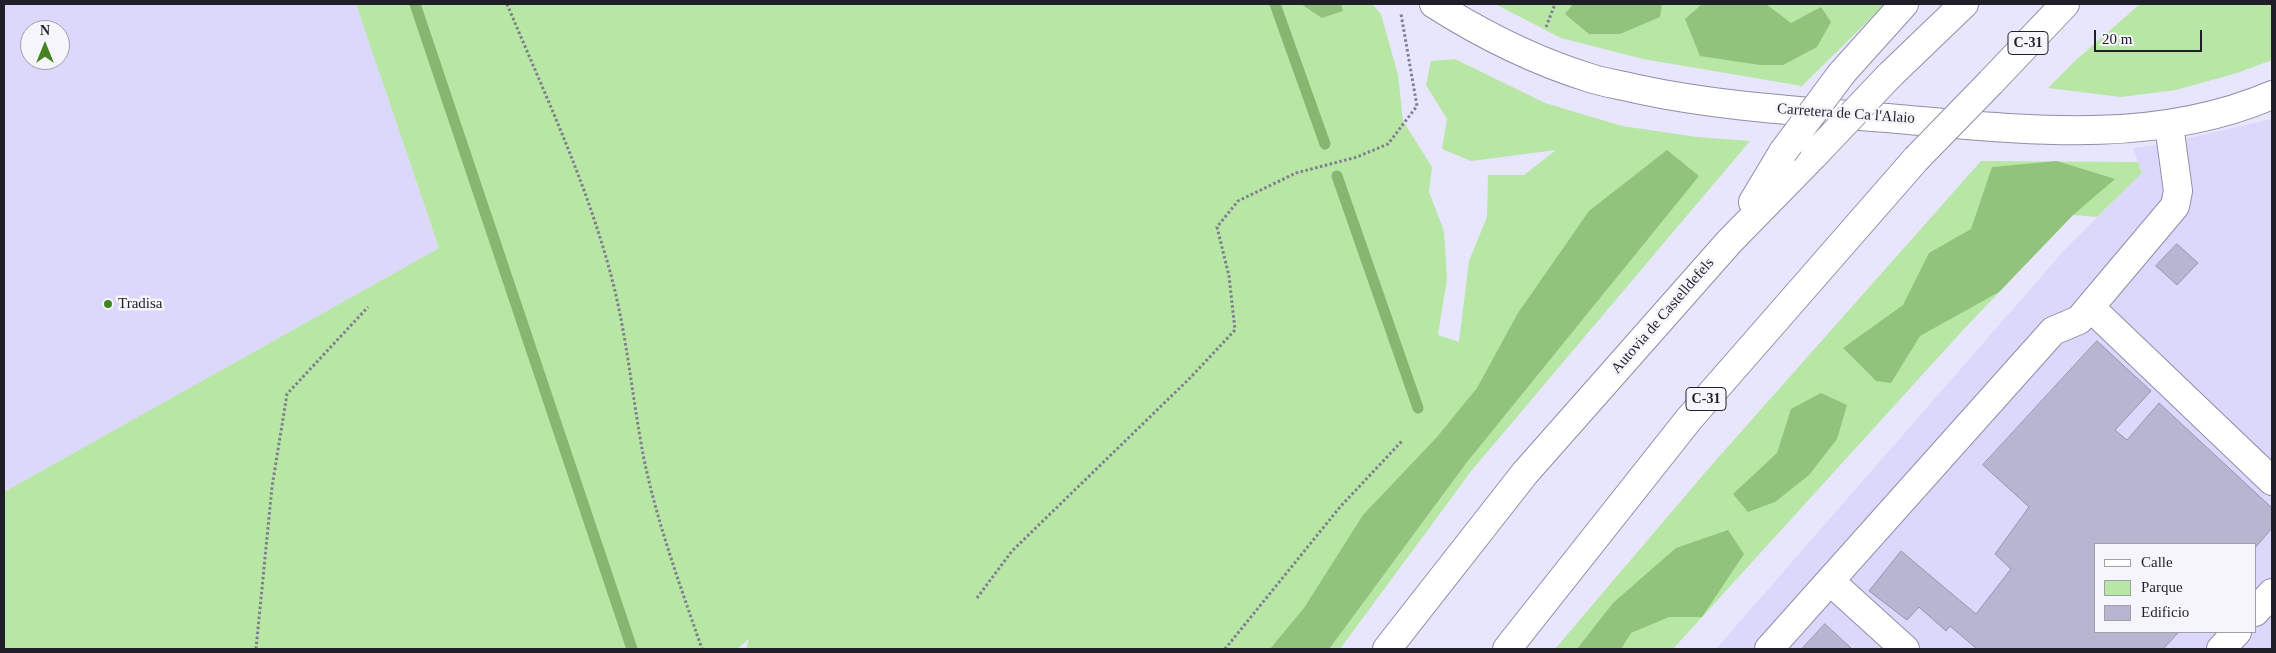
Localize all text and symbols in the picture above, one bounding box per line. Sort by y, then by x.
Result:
north arrow [20,20,70,70]
scale bar [2096,20,2204,52]
text: N [40,23,50,38]
text: 20 m [2102,31,2132,47]
road number: C-31 [2008,32,2048,54]
street label: Carretera de Ca l'Alaio [1777,100,1915,128]
street label: Autovia de Castelldefels [1608,254,1718,378]
place label: Tradisa [118,295,162,313]
marker: Tradisa [102,298,114,310]
road number: C-31 [1686,388,1726,410]
legend [2094,543,2256,633]
text: Calle [2141,554,2173,570]
text: Parque [2141,579,2183,595]
text: Edificio [2141,604,2189,620]

